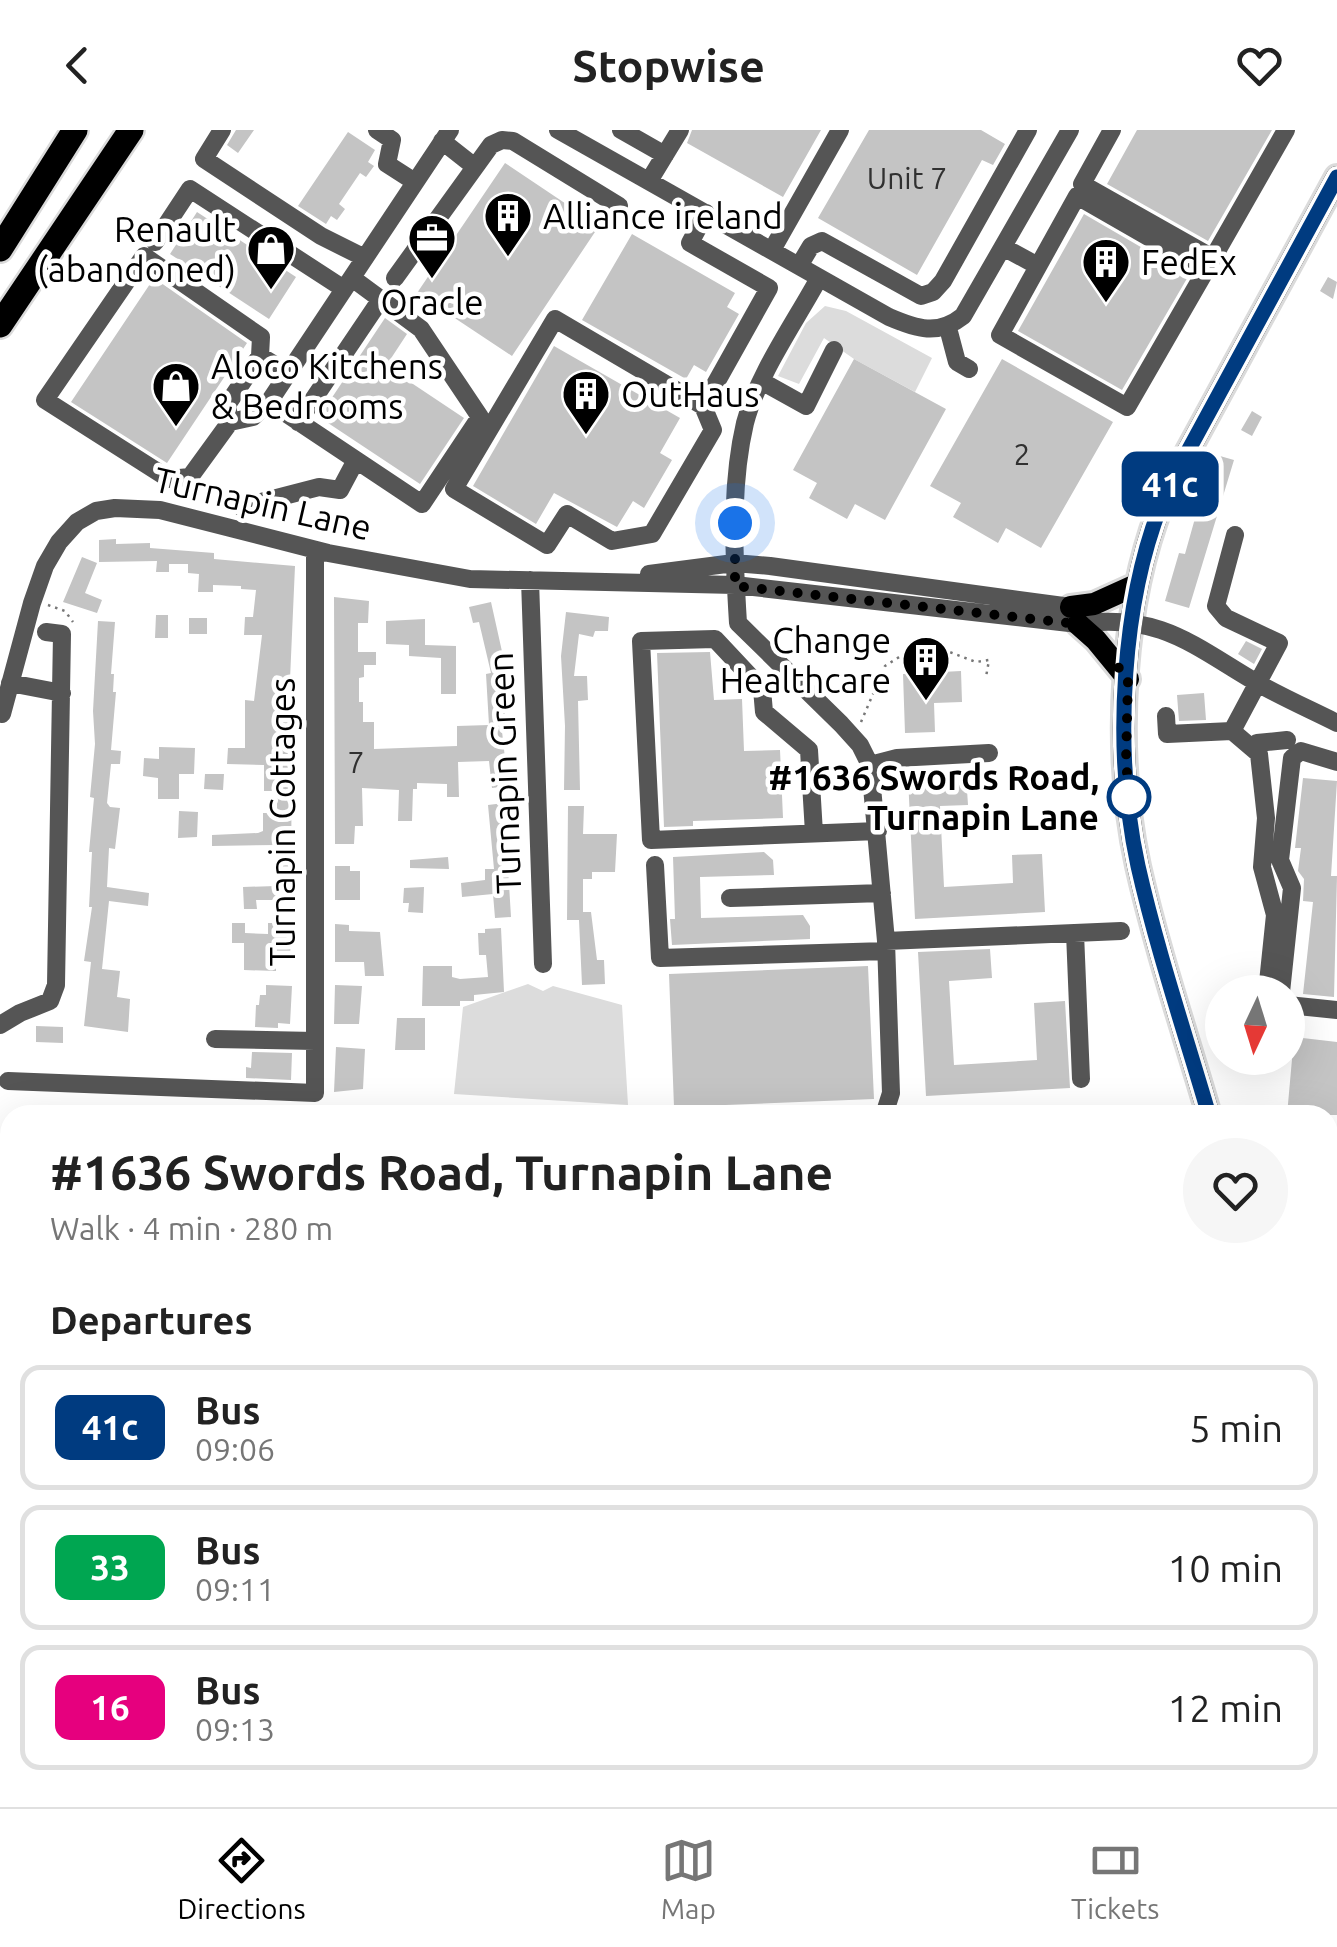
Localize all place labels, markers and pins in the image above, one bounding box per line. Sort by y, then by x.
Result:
building icon: Alliance ireland [482,190,534,258]
place label: Alliance ireland [543,196,783,236]
place label: Renault (abandoned) [37,209,236,289]
office icon: Oracle [406,212,458,280]
shop icon: Renault (abandoned) [245,223,297,291]
building icon: FedEx [1080,236,1132,304]
place label: FedEx [1141,242,1237,282]
place label: Oracle [380,282,484,322]
place label: Aloco Kitchens & Bedrooms [211,346,443,426]
shop icon: Aloco Kitchens & Bedrooms [150,360,202,428]
building icon: OutHaus [560,368,612,436]
place label: OutHaus [621,374,759,414]
place label: Change Healthcare [720,620,891,700]
building icon: Change Healthcare [900,634,952,702]
place label: #1636 Swords Road, Turnapin Lane [768,757,1099,837]
marker: #1636 Swords Road, Turnapin Lane [1108,776,1150,818]

